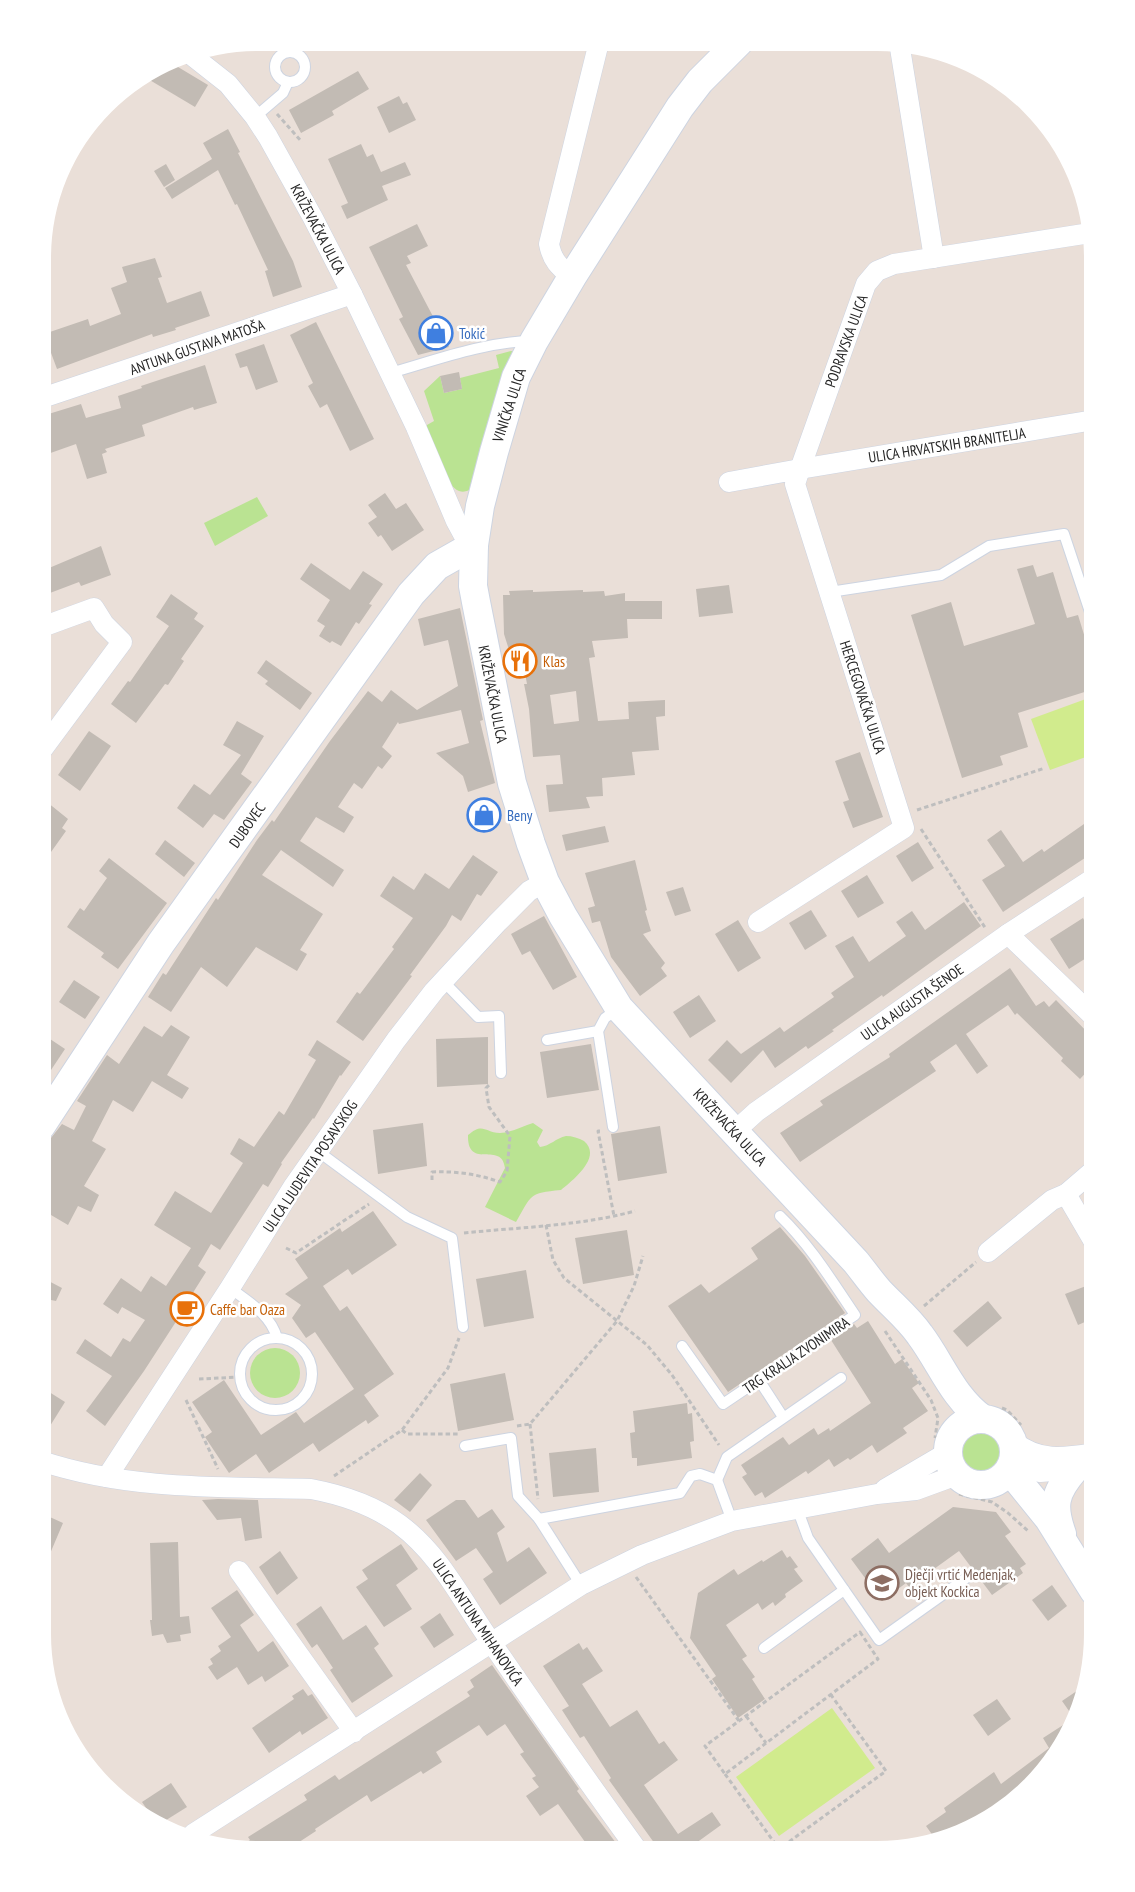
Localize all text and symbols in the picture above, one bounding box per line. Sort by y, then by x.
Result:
street label: KRIŽEVAČKA ULICA [286,181,350,278]
street label: PODRAVSKA ULICA [820,291,872,390]
street label: ANTUNA GUSTAVA MATOŠA [127,315,268,379]
shop icon: Tokić [418,315,454,351]
place label: Tokić [459,324,486,343]
street label: VINIČKA ULICA [488,365,530,445]
street label: ULICA HRVATSKIH BRANITELJA [867,423,1028,467]
street label: HERCEGOVAČKA ULICA [836,638,891,757]
restaurant icon: Klas [502,643,538,679]
street label: KRIŽEVAČKA ULICA [474,644,512,745]
place label: Klas [543,652,565,671]
shop icon: Beny [466,797,502,833]
street label: DUBOVEC [225,799,269,851]
place label: Beny [507,806,533,825]
street label: ULICA AUGUSTA ŠENOE [857,959,967,1045]
street label: KRIŽEVAČKA ULICA [689,1084,771,1170]
street label: ULICA LJUDEVITA POSAVSKOG [259,1096,361,1236]
cafe icon: Caffe bar Oaza [169,1291,205,1327]
place label: Caffe bar Oaza [210,1300,285,1319]
street label: TRG KRALJA ZVONIMIRA [739,1312,854,1398]
street label: ULICA ANTUNA MIHANOVIĆA [428,1555,528,1690]
school or university icon: Dječji vrtić Medenjak, objekt Kockica [864,1565,900,1601]
place label: Dječji vrtić Medenjak, objekt Kockica [905,1565,1016,1601]

